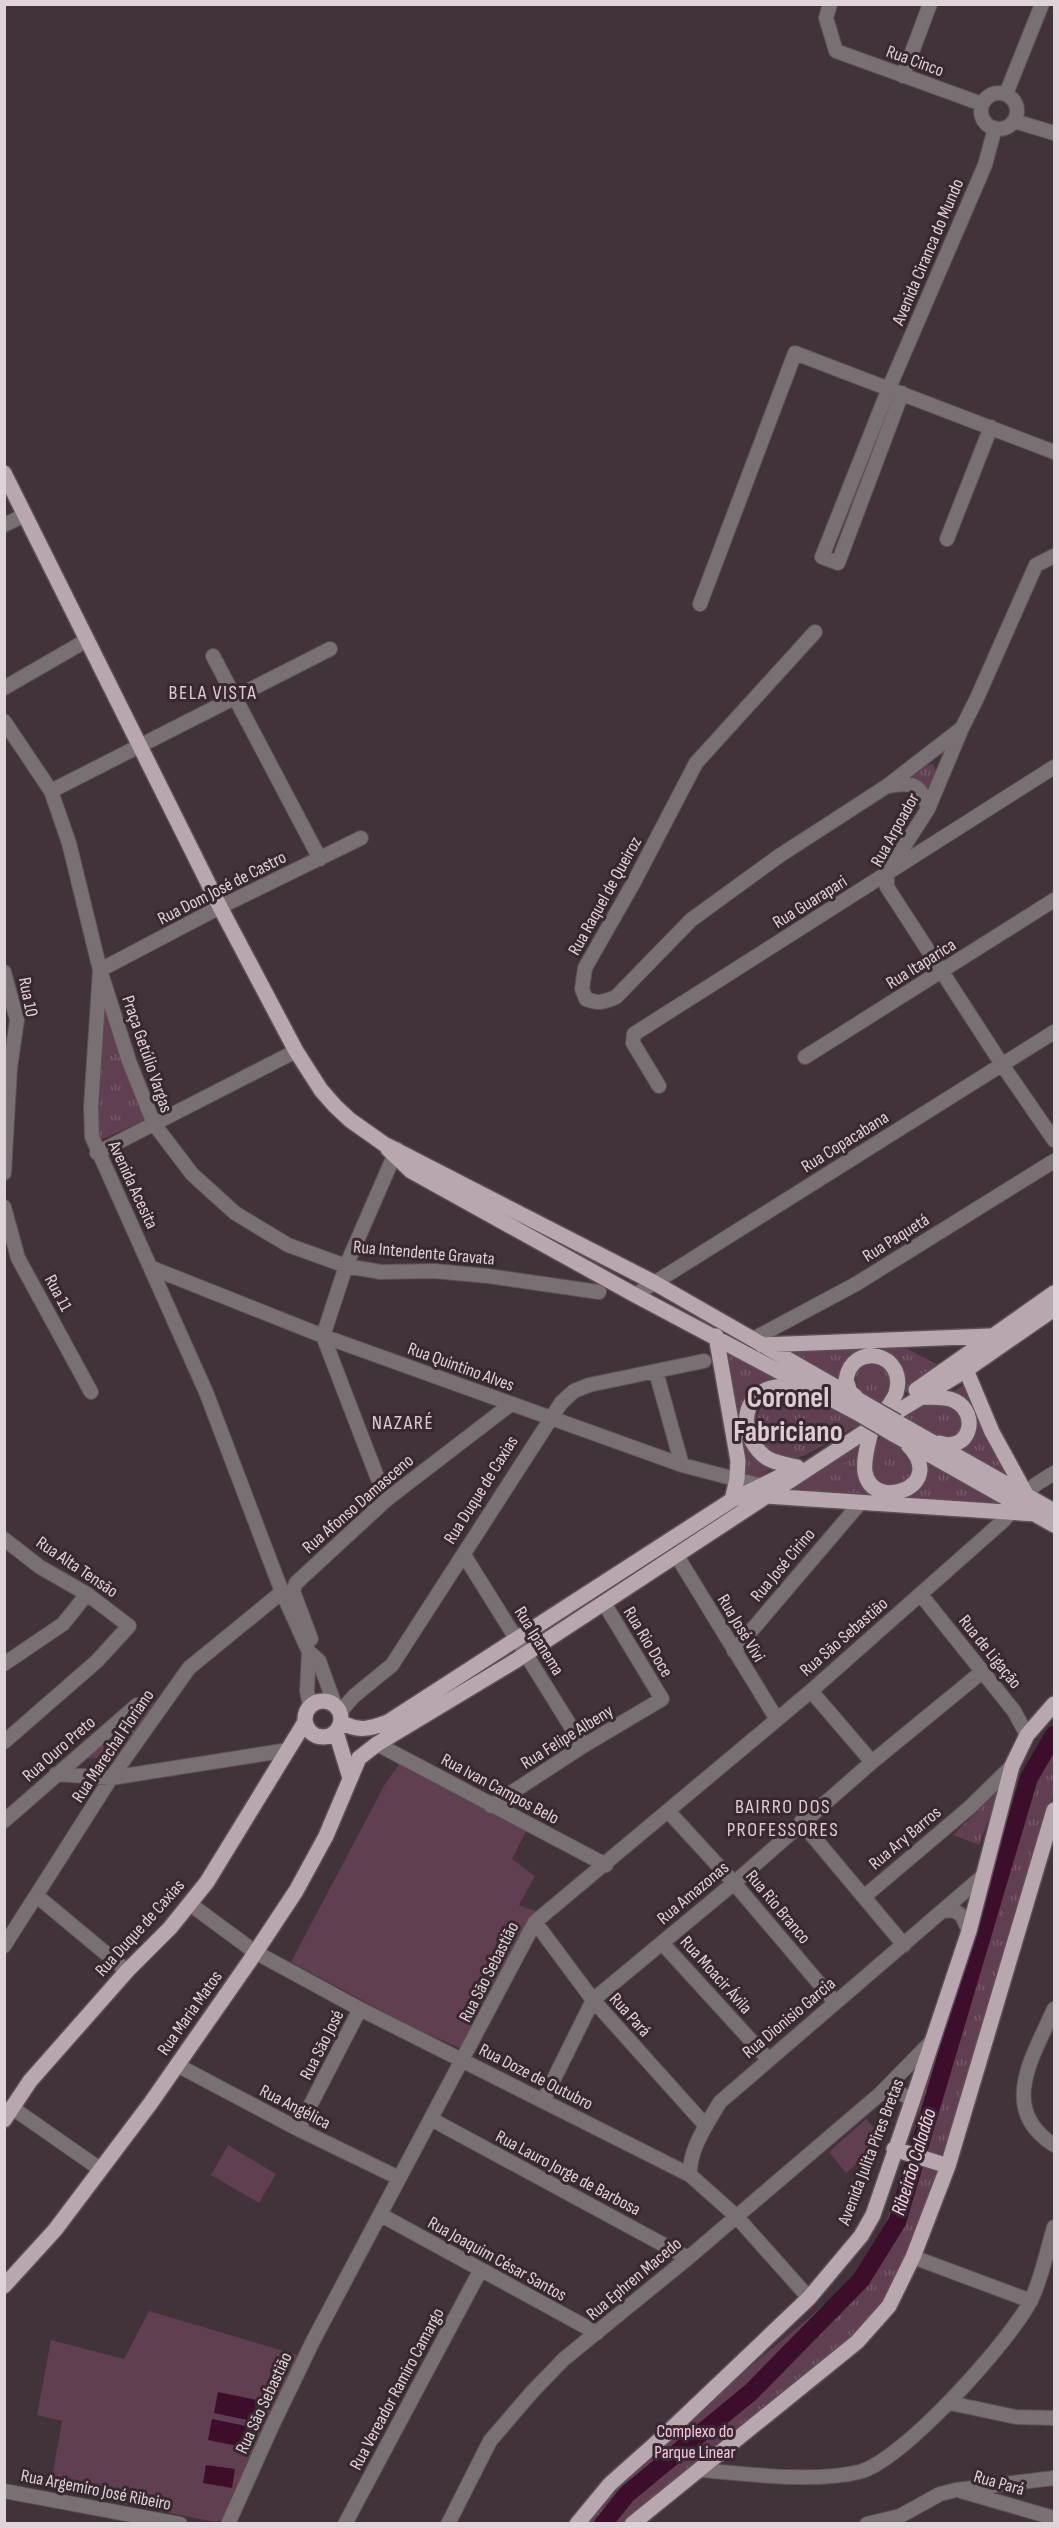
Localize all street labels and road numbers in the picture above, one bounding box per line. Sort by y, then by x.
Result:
street label: Rua Cinco [883,41,947,81]
street label: Avenida Ciranca do Mundo [887,176,968,329]
street label: Rua Arpoador [866,790,924,870]
street label: Rua Raquel de Queiroz [564,833,647,959]
street label: Rua Dom José de Castro [154,847,290,929]
street label: Rua Guarapari [769,871,851,933]
street label: Rua Itaparica [882,934,960,994]
street label: Rua 10 [14,975,42,1019]
street label: Praça Getúlio Vargas [117,993,177,1115]
street label: Rua Copacabana [797,1107,893,1177]
street label: Avenida Acesita [103,1137,162,1232]
street label: Rua Paquetá [859,1209,933,1267]
street label: Rua Intendente Gravata [352,1236,496,1270]
street label: Rua 11 [40,1271,77,1315]
street label: Rua Quintino Alves [405,1338,517,1396]
street label: Rua Duque de Caxias [439,1432,523,1548]
street label: Rua Afonso Damasceno [298,1450,418,1558]
street label: Rua José Cirino [746,1524,820,1606]
street label: Rua Alta Tensão [32,1532,122,1602]
street label: Rua José Vivi [713,1590,769,1666]
street label: Rua São Sebastião [796,1593,892,1681]
street label: Rua Ipanema [510,1603,568,1679]
street label: Rua Rio Doce [619,1603,677,1681]
street label: Rua de Ligação [954,1611,1026,1693]
street label: Rua Marechal Floriano [67,1686,159,1806]
street label: Rua Felipe Albeny [517,1700,617,1774]
street label: Rua Ouro Preto [18,1712,100,1786]
street label: Rua Ivan Campos Belo [437,1749,563,1829]
street label: Rua Ary Barros [865,1802,945,1874]
street label: Rua Amazonas [653,1857,733,1929]
street label: Rua Rio Branco [741,1866,815,1948]
street label: Rua Duque de Caxias [91,1875,189,1981]
street label: Rua São Sebastião [455,1918,523,2026]
street label: Rua Moacir Ávila [676,1932,756,2018]
street label: Rua Maria Matos [153,1967,227,2059]
street label: Rua Dionisio Garcia [738,1973,840,2063]
street label: Rua Pará [605,1989,655,2041]
street label: Rua São José [296,2007,348,2083]
street label: Rua Doze de Outubro [476,2039,596,2115]
street label: Avenida Julita Pires Bretas [833,2076,909,2229]
street label: Rua Angélica [256,2080,334,2134]
street label: Rua Lauro Jorge de Barbosa [492,2126,644,2220]
street label: Rua Joaquim César Santos [424,2212,570,2306]
street label: Rua Ephren Macedo [582,2233,686,2325]
street label: Rua Vereador Ramiro Camargo [345,2304,449,2474]
street label: Rua São Sebastião [231,2349,297,2457]
street label: Rua Argemiro José Ribeiro [19,2465,173,2515]
street label: Rua Pará [971,2466,1027,2500]

